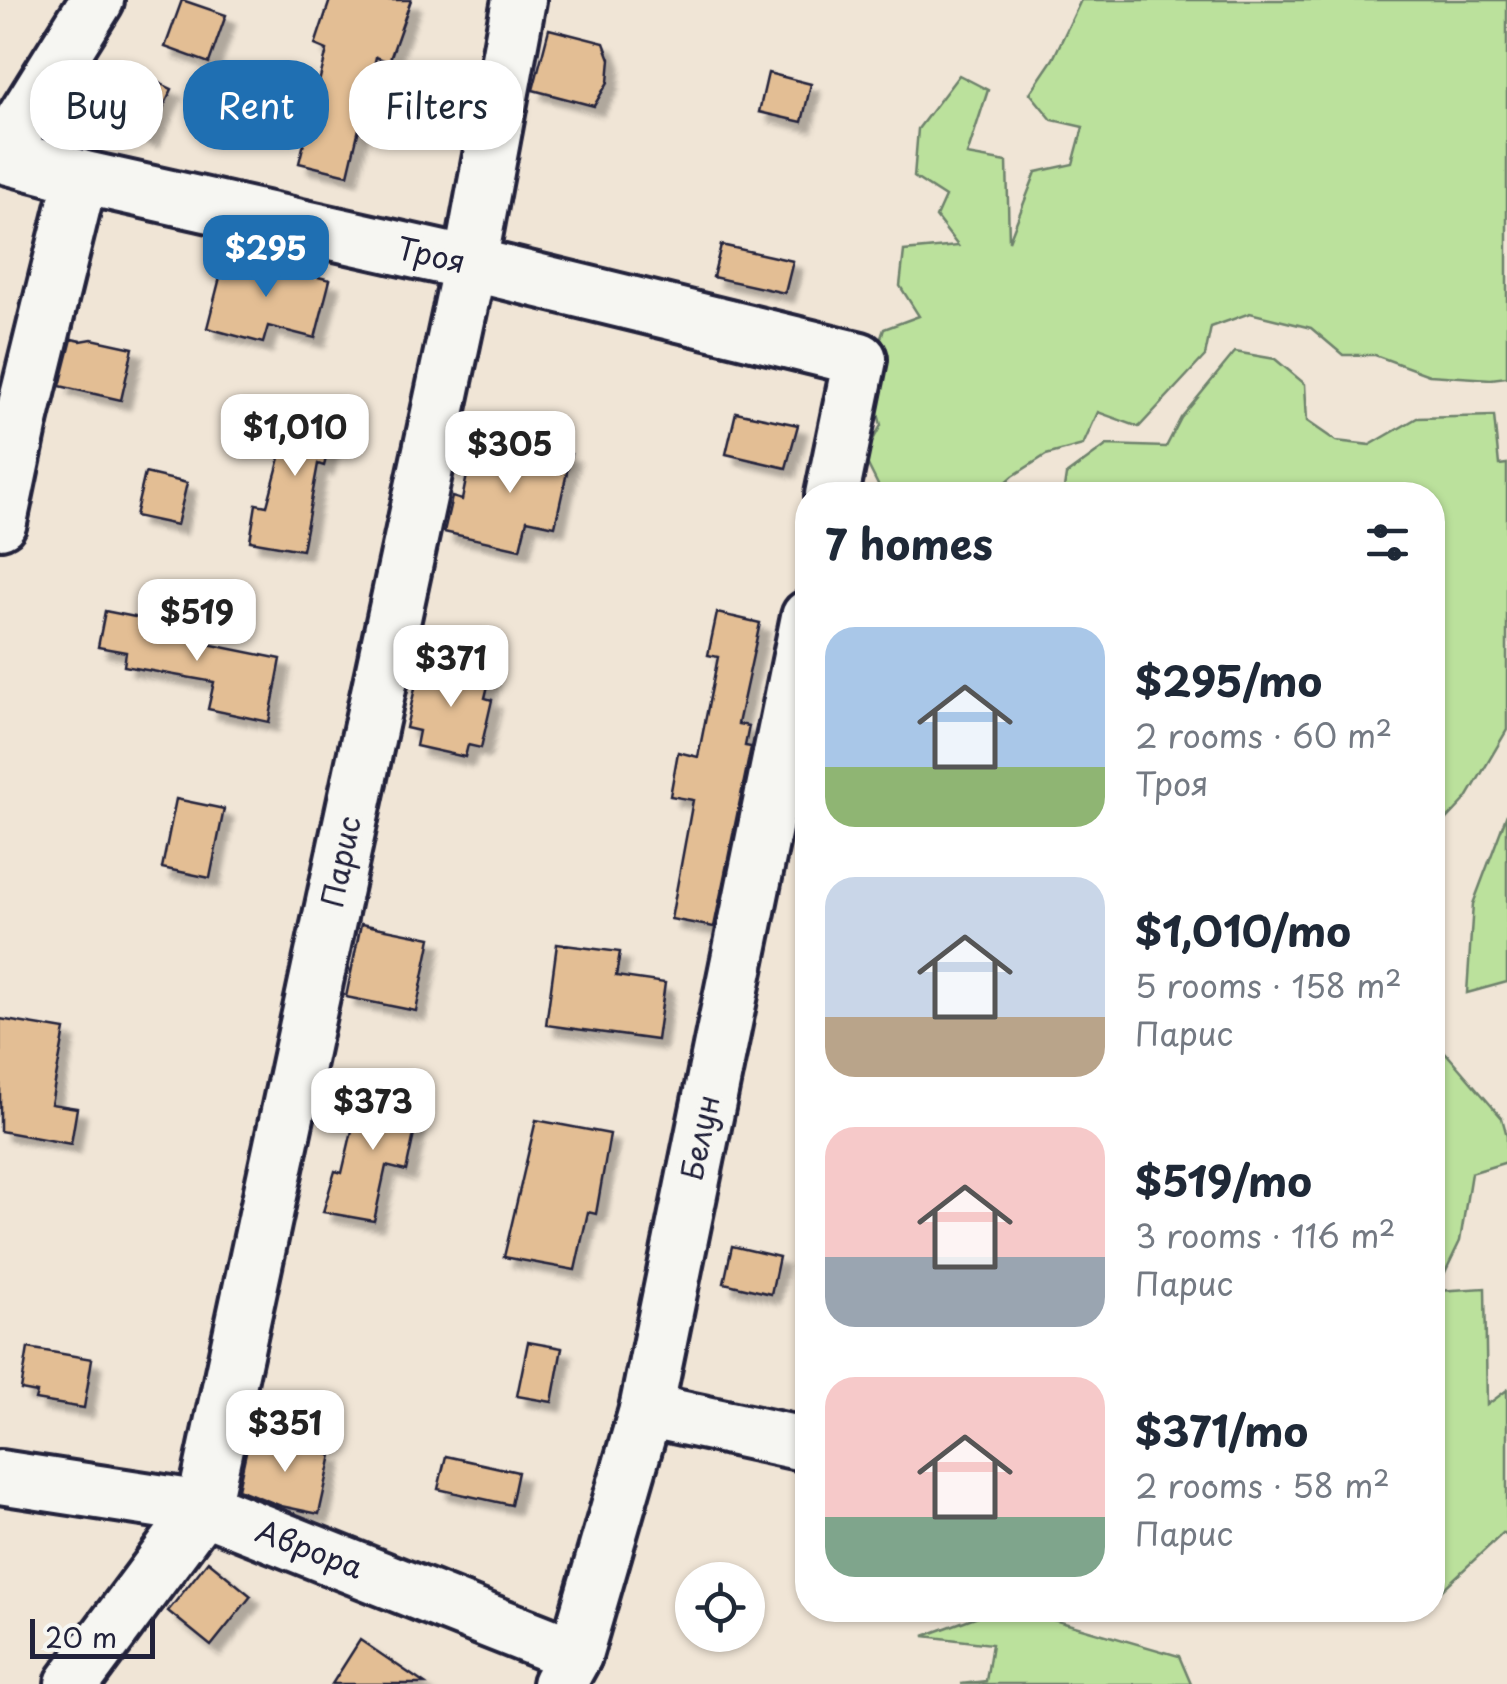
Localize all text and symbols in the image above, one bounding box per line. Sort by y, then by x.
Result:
chip: Buy [30,60,163,150]
chip: Rent [183,60,329,150]
chip: Filters [349,60,523,150]
pin: $295 [207,215,325,300]
text: $295 [225,223,307,271]
street label: Троя [393,224,470,283]
pin: $1,010 [214,394,376,479]
text: $1,010 [243,402,347,450]
pin: $305 [451,411,569,496]
text: $305 [467,419,553,467]
text: 7 homes [825,511,993,574]
icon: filters [1360,515,1415,570]
pin: $519 [138,579,256,664]
text: $519 [160,587,234,635]
pin: $371 [392,625,510,710]
text: $371 [415,633,487,681]
text: $295/mo [1135,648,1322,711]
icon: home [905,667,1025,787]
text: 2 rooms · 60 m² [1135,711,1392,759]
text: Троя [1135,759,1208,807]
street label: Парис [308,812,371,911]
text: $1,010/mo [1135,898,1351,961]
icon: home [905,917,1025,1037]
text: 5 rooms · 158 m² [1135,961,1402,1009]
text: Парис [1135,1009,1233,1057]
pin: $373 [314,1068,432,1153]
text: $373 [333,1076,413,1124]
street label: Белун [668,1090,730,1184]
text: $519/mo [1135,1148,1312,1211]
icon: home [905,1167,1025,1287]
text: 3 rooms · 116 m² [1135,1211,1396,1259]
text: Парис [1135,1259,1233,1307]
pin: $351 [226,1390,344,1475]
text: $351 [248,1398,322,1446]
text: $371/mo [1135,1398,1308,1461]
icon: home [905,1417,1025,1537]
text: 2 rooms · 58 m² [1135,1461,1390,1509]
street label: Аврора [250,1507,370,1589]
text: Парис [1135,1509,1233,1557]
map controls [675,1562,765,1652]
button: locate [675,1562,765,1652]
scale bar [30,1614,155,1658]
text: 20 m [45,1615,117,1658]

